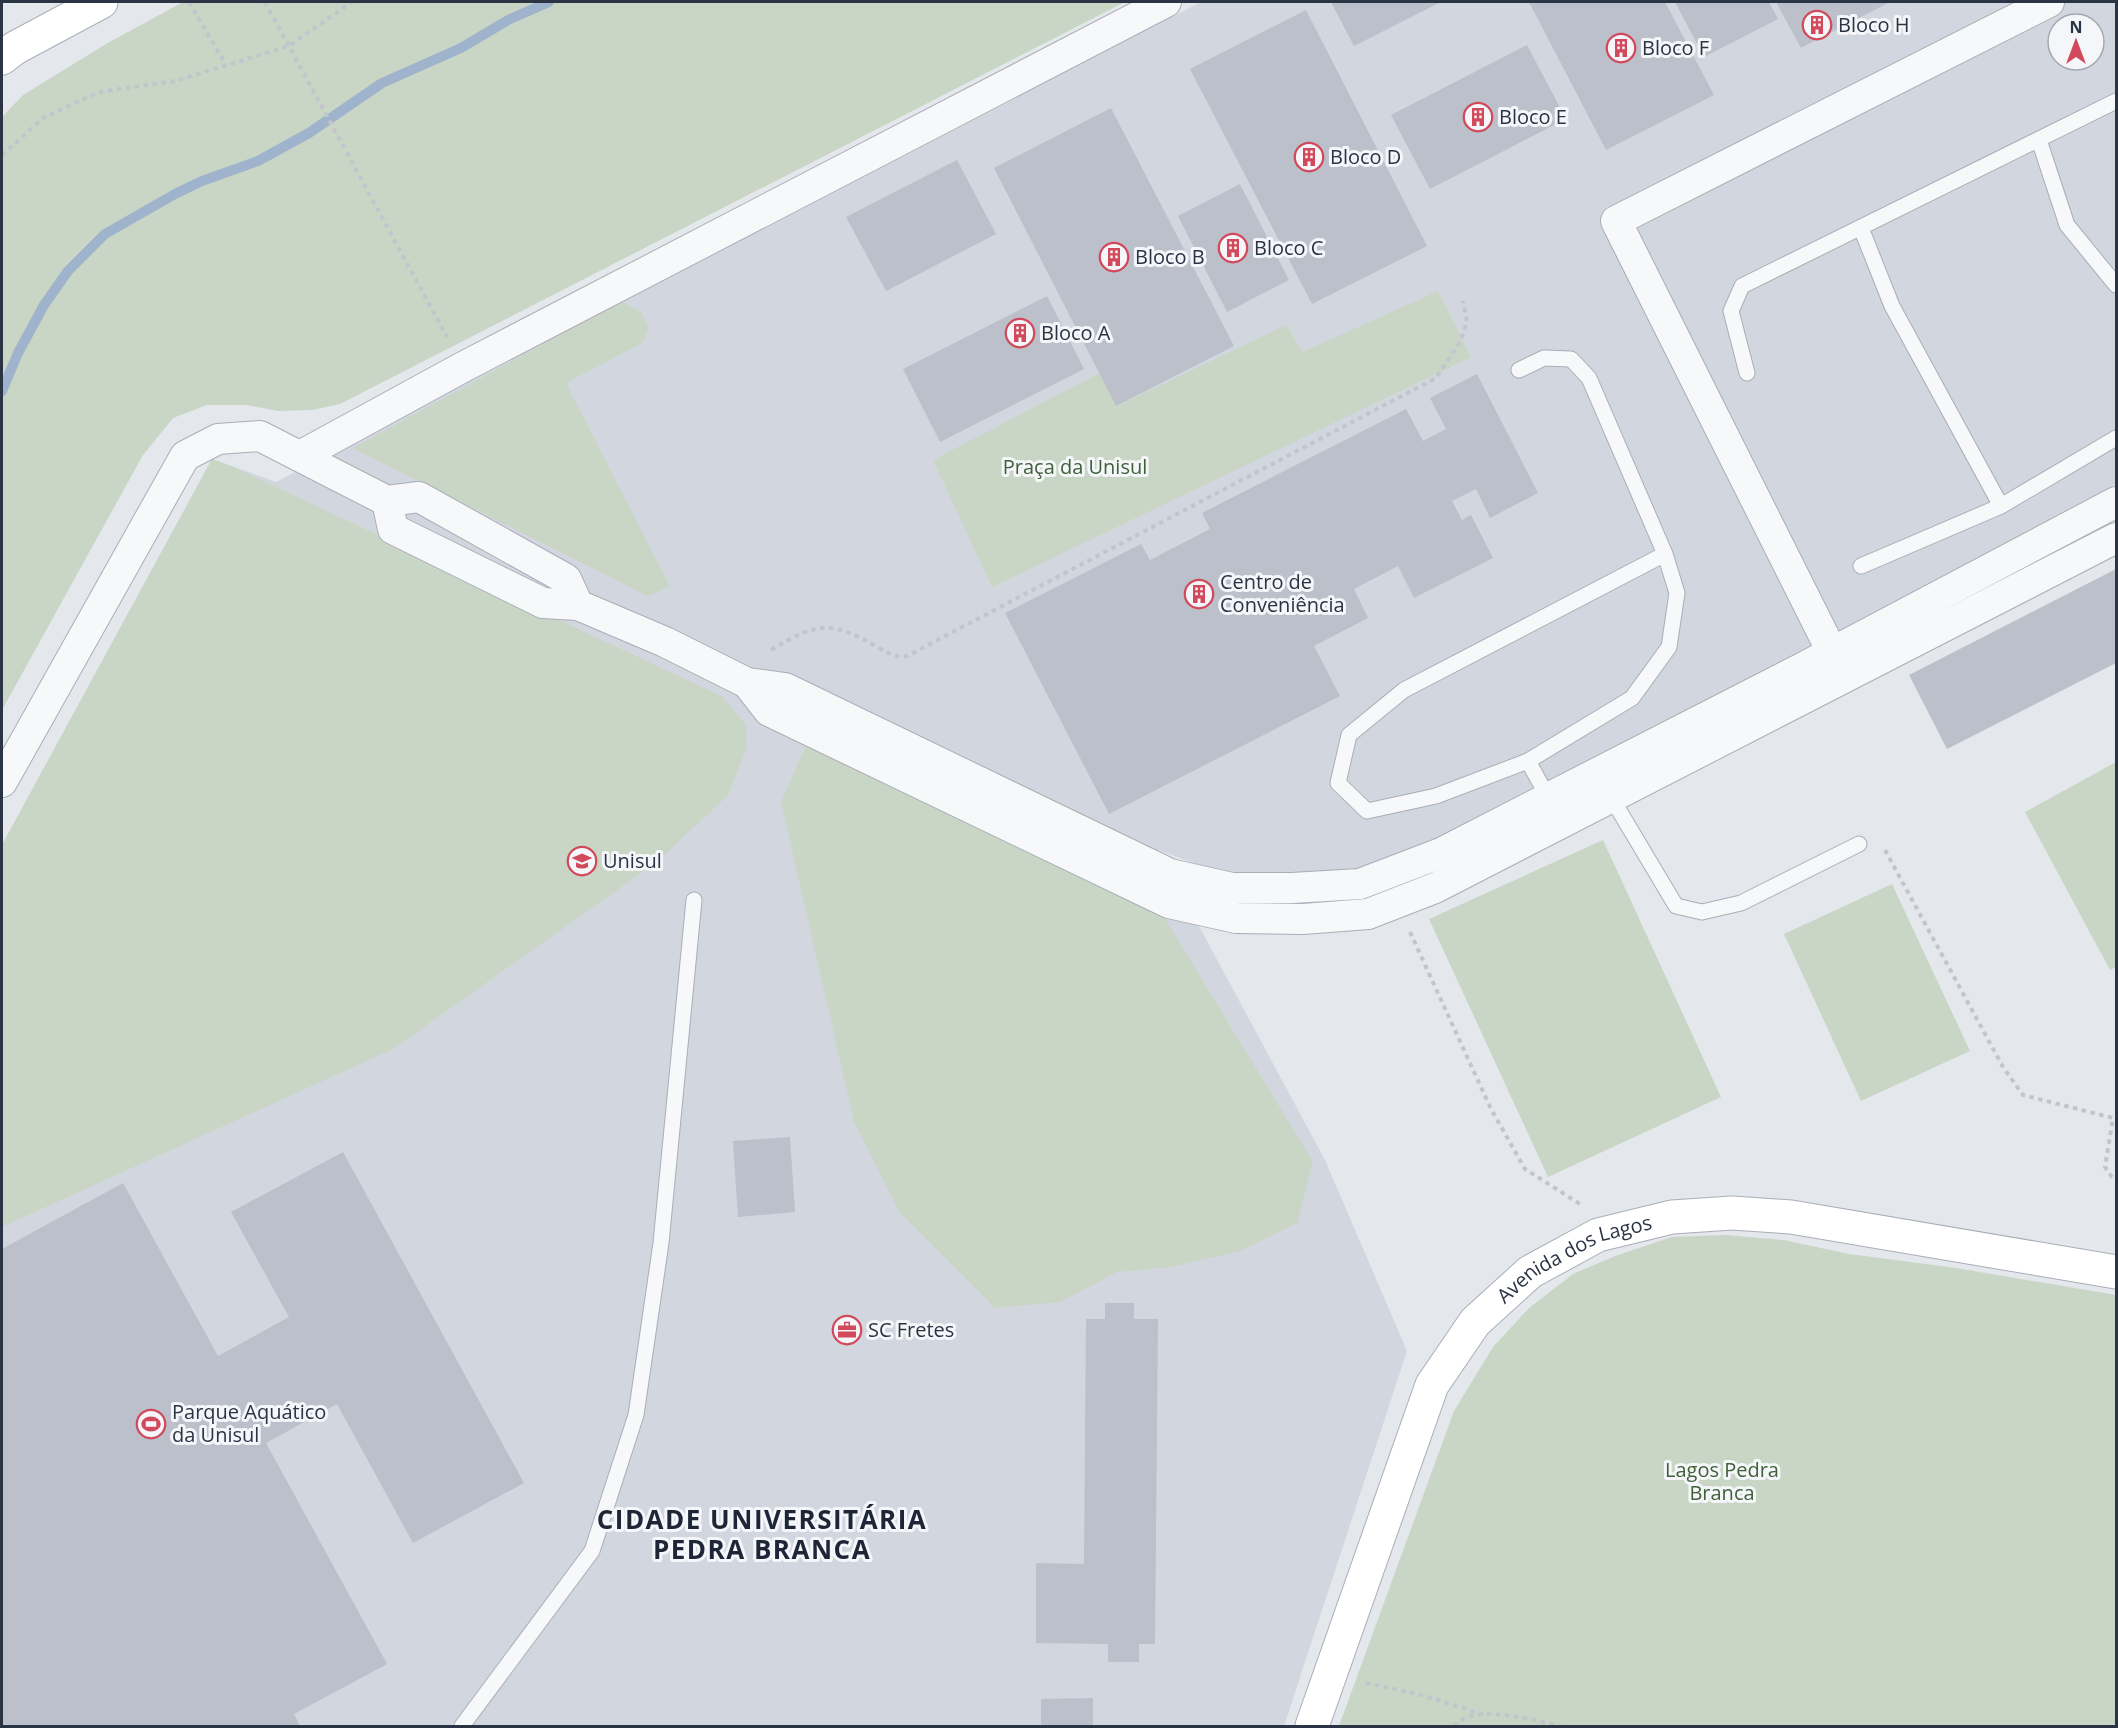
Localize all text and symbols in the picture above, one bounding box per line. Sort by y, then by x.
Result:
building icon: Bloco H [1801,9,1833,41]
place label: Bloco H [1838,11,1910,38]
north arrow [2046,12,2106,72]
text: N [2069,16,2083,38]
building icon: Bloco F [1605,32,1637,64]
place label: Bloco F [1642,34,1709,61]
building icon: Bloco E [1462,101,1494,133]
place label: Bloco E [1499,103,1567,130]
building icon: Bloco D [1293,141,1325,173]
place label: Bloco D [1330,143,1401,170]
building icon: Bloco C [1217,232,1249,264]
place label: Bloco C [1254,234,1323,261]
building icon: Bloco B [1098,241,1130,273]
place label: Bloco B [1135,243,1205,270]
building icon: Bloco A [1004,317,1036,349]
place label: Bloco A [1041,319,1111,346]
park label: Praça da Unisul [1003,453,1147,480]
place label: Centro de Conveniência [1220,568,1345,618]
building icon: Centro de Conveniência [1183,578,1215,610]
school or university icon: Unisul [566,845,598,877]
place label: Unisul [603,847,662,874]
street label: Avenida dos Lagos [1491,1208,1654,1309]
office icon: SC Fretes [831,1314,863,1346]
place label: SC Fretes [868,1316,954,1343]
place label: Parque Aquático da Unisul [172,1398,326,1448]
sports icon: Parque Aquático da Unisul [135,1408,167,1440]
park label: Lagos Pedra Branca [1665,1456,1779,1506]
district label: CIDADE UNIVERSITÁRIA PEDRA BRANCA [597,1501,927,1567]

